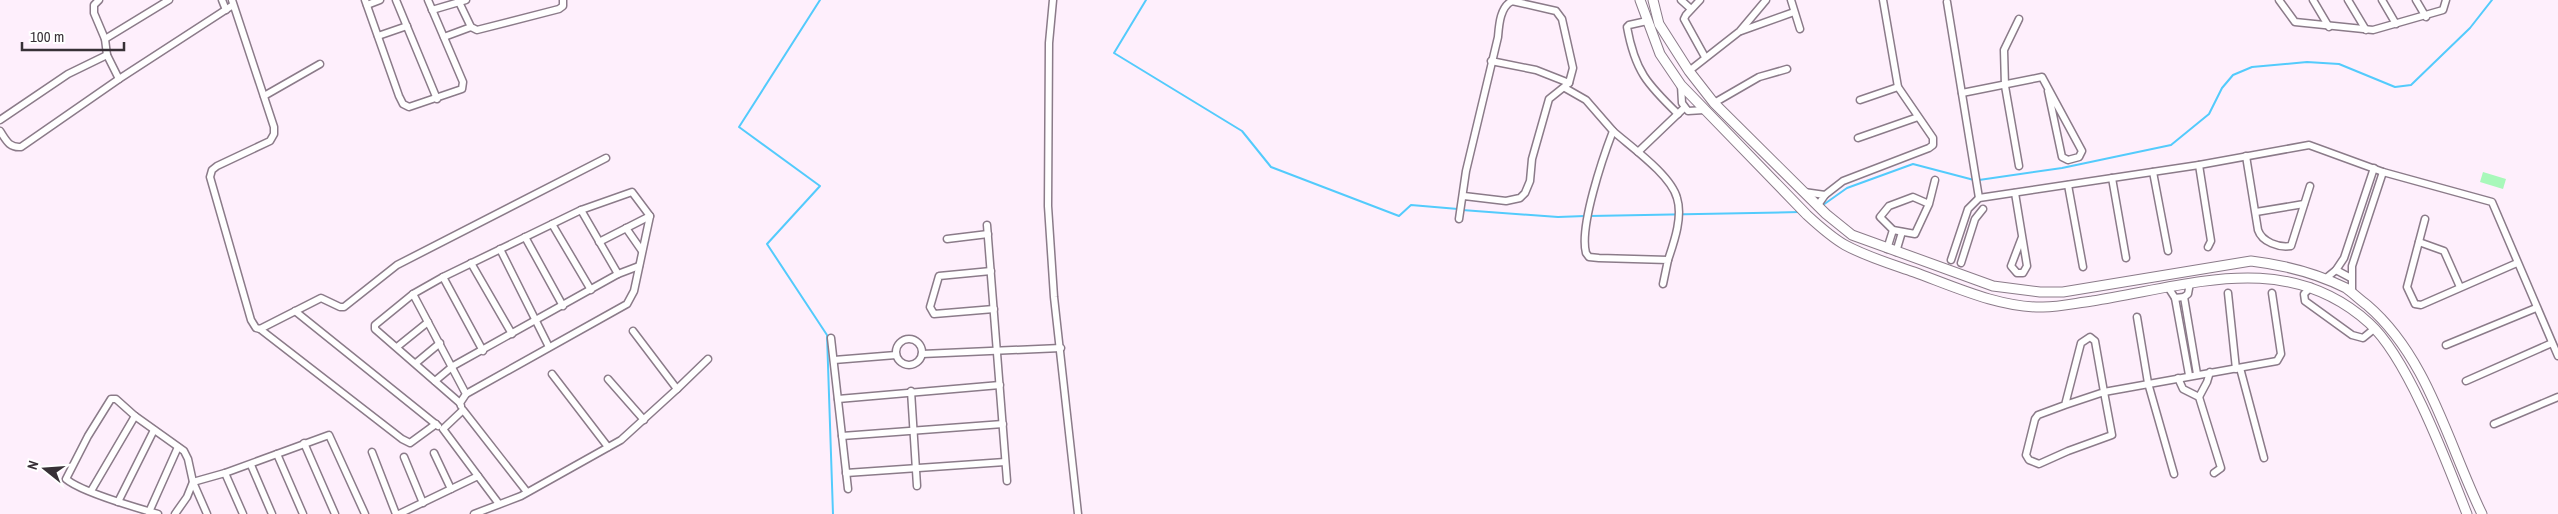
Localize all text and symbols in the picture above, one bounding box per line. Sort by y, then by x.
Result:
scale bar [22,20,125,52]
text: 100 m [30,26,64,47]
north arrow [20,444,70,494]
text: N [23,459,42,472]

